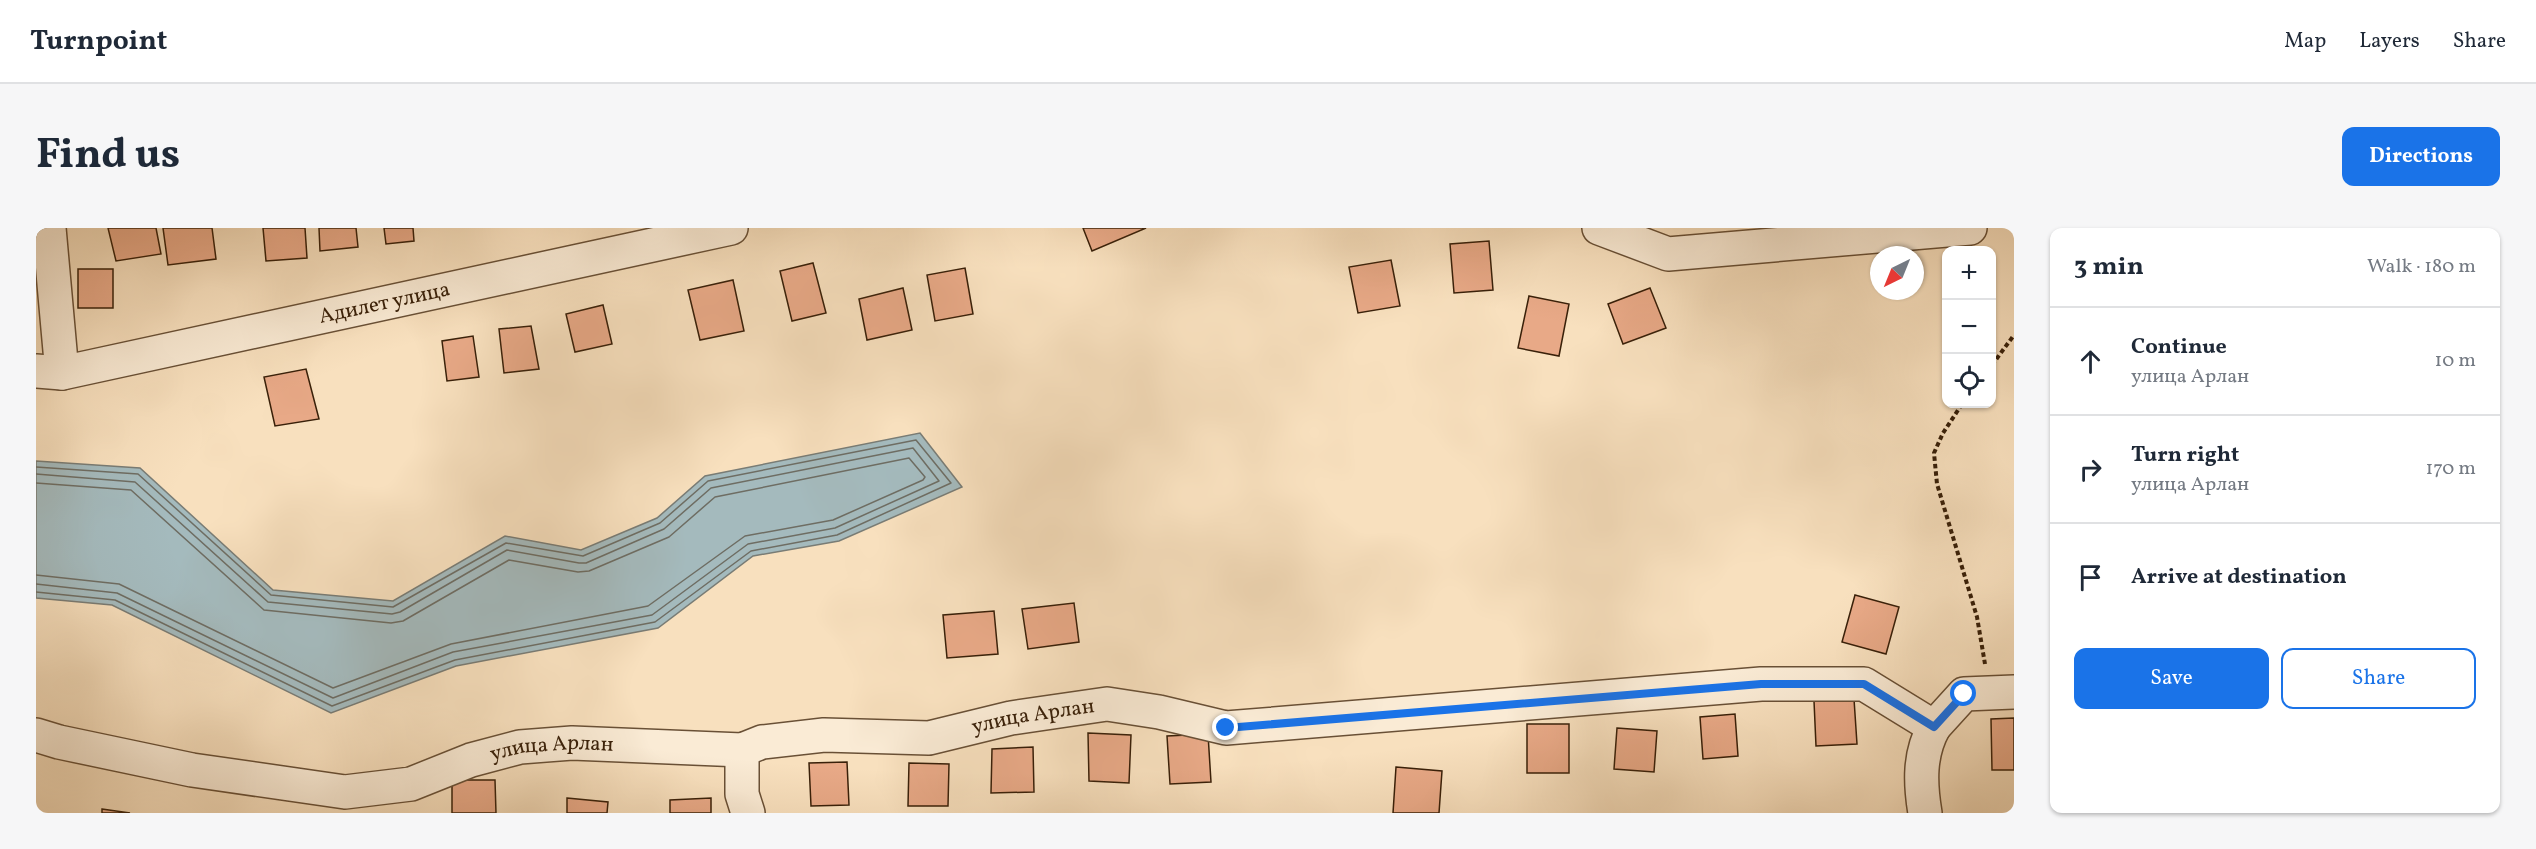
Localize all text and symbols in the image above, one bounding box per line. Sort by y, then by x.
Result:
text: Turnpoint [30,22,167,61]
text: Map [2284,27,2326,56]
text: Layers [2359,27,2420,56]
text: Share [2453,27,2506,56]
text: Find us [36,127,180,186]
button: Directions [2342,127,2500,186]
north arrow [1870,246,1924,300]
map controls [1942,246,1996,408]
button: + [1942,246,1996,300]
text: 3 min [2074,249,2144,285]
text: Walk · 180 m [2367,253,2476,281]
street label: Адилет улица [316,275,453,331]
button: − [1942,300,1996,354]
text: Continue [2131,332,2227,363]
icon: ahead [2074,345,2107,378]
text: 10 m [2435,347,2476,375]
button: locate [1942,354,1996,408]
text: улица Арлан [2131,363,2249,391]
text: Turn right [2131,440,2239,471]
icon: right [2074,453,2107,486]
text: 170 m [2426,455,2476,483]
text: улица Арлан [2131,471,2249,499]
icon: arrive [2074,561,2107,594]
text: Arrive at destination [2131,562,2347,593]
button: Save [2074,648,2269,709]
button: Share [2281,648,2476,709]
route start [1950,680,1976,706]
street label: улица Арлан [969,691,1097,742]
route end [1212,714,1238,740]
street label: улица Арлан [487,728,614,769]

